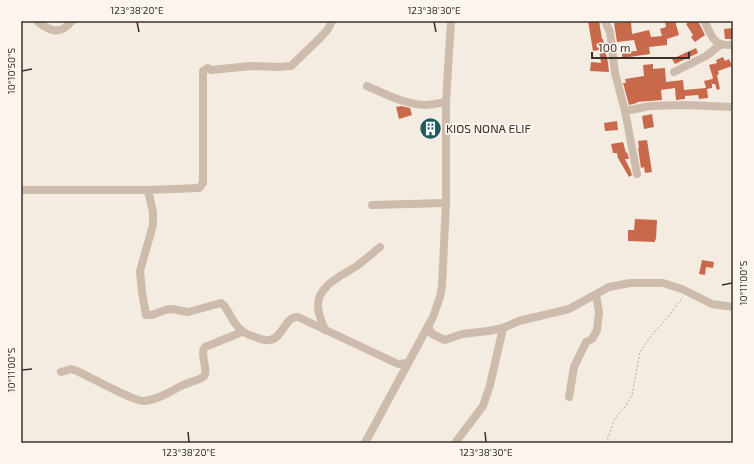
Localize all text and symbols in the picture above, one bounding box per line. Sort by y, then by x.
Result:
text: 123°38'20"E [110,4,164,16]
text: 123°38'30"E [407,4,461,16]
scale bar [592,34,689,60]
text: 100 m [598,40,630,54]
text: 10°10'50"S [5,47,17,94]
building icon: KIOS NONA ELIF [417,116,443,142]
place label: KIOS NONA ELIF [446,121,531,135]
text: 10°11'00"S [737,260,749,305]
text: 10°11'00"S [5,347,17,392]
text: 123°38'20"E [162,446,216,458]
text: 123°38'30"E [459,446,513,458]

